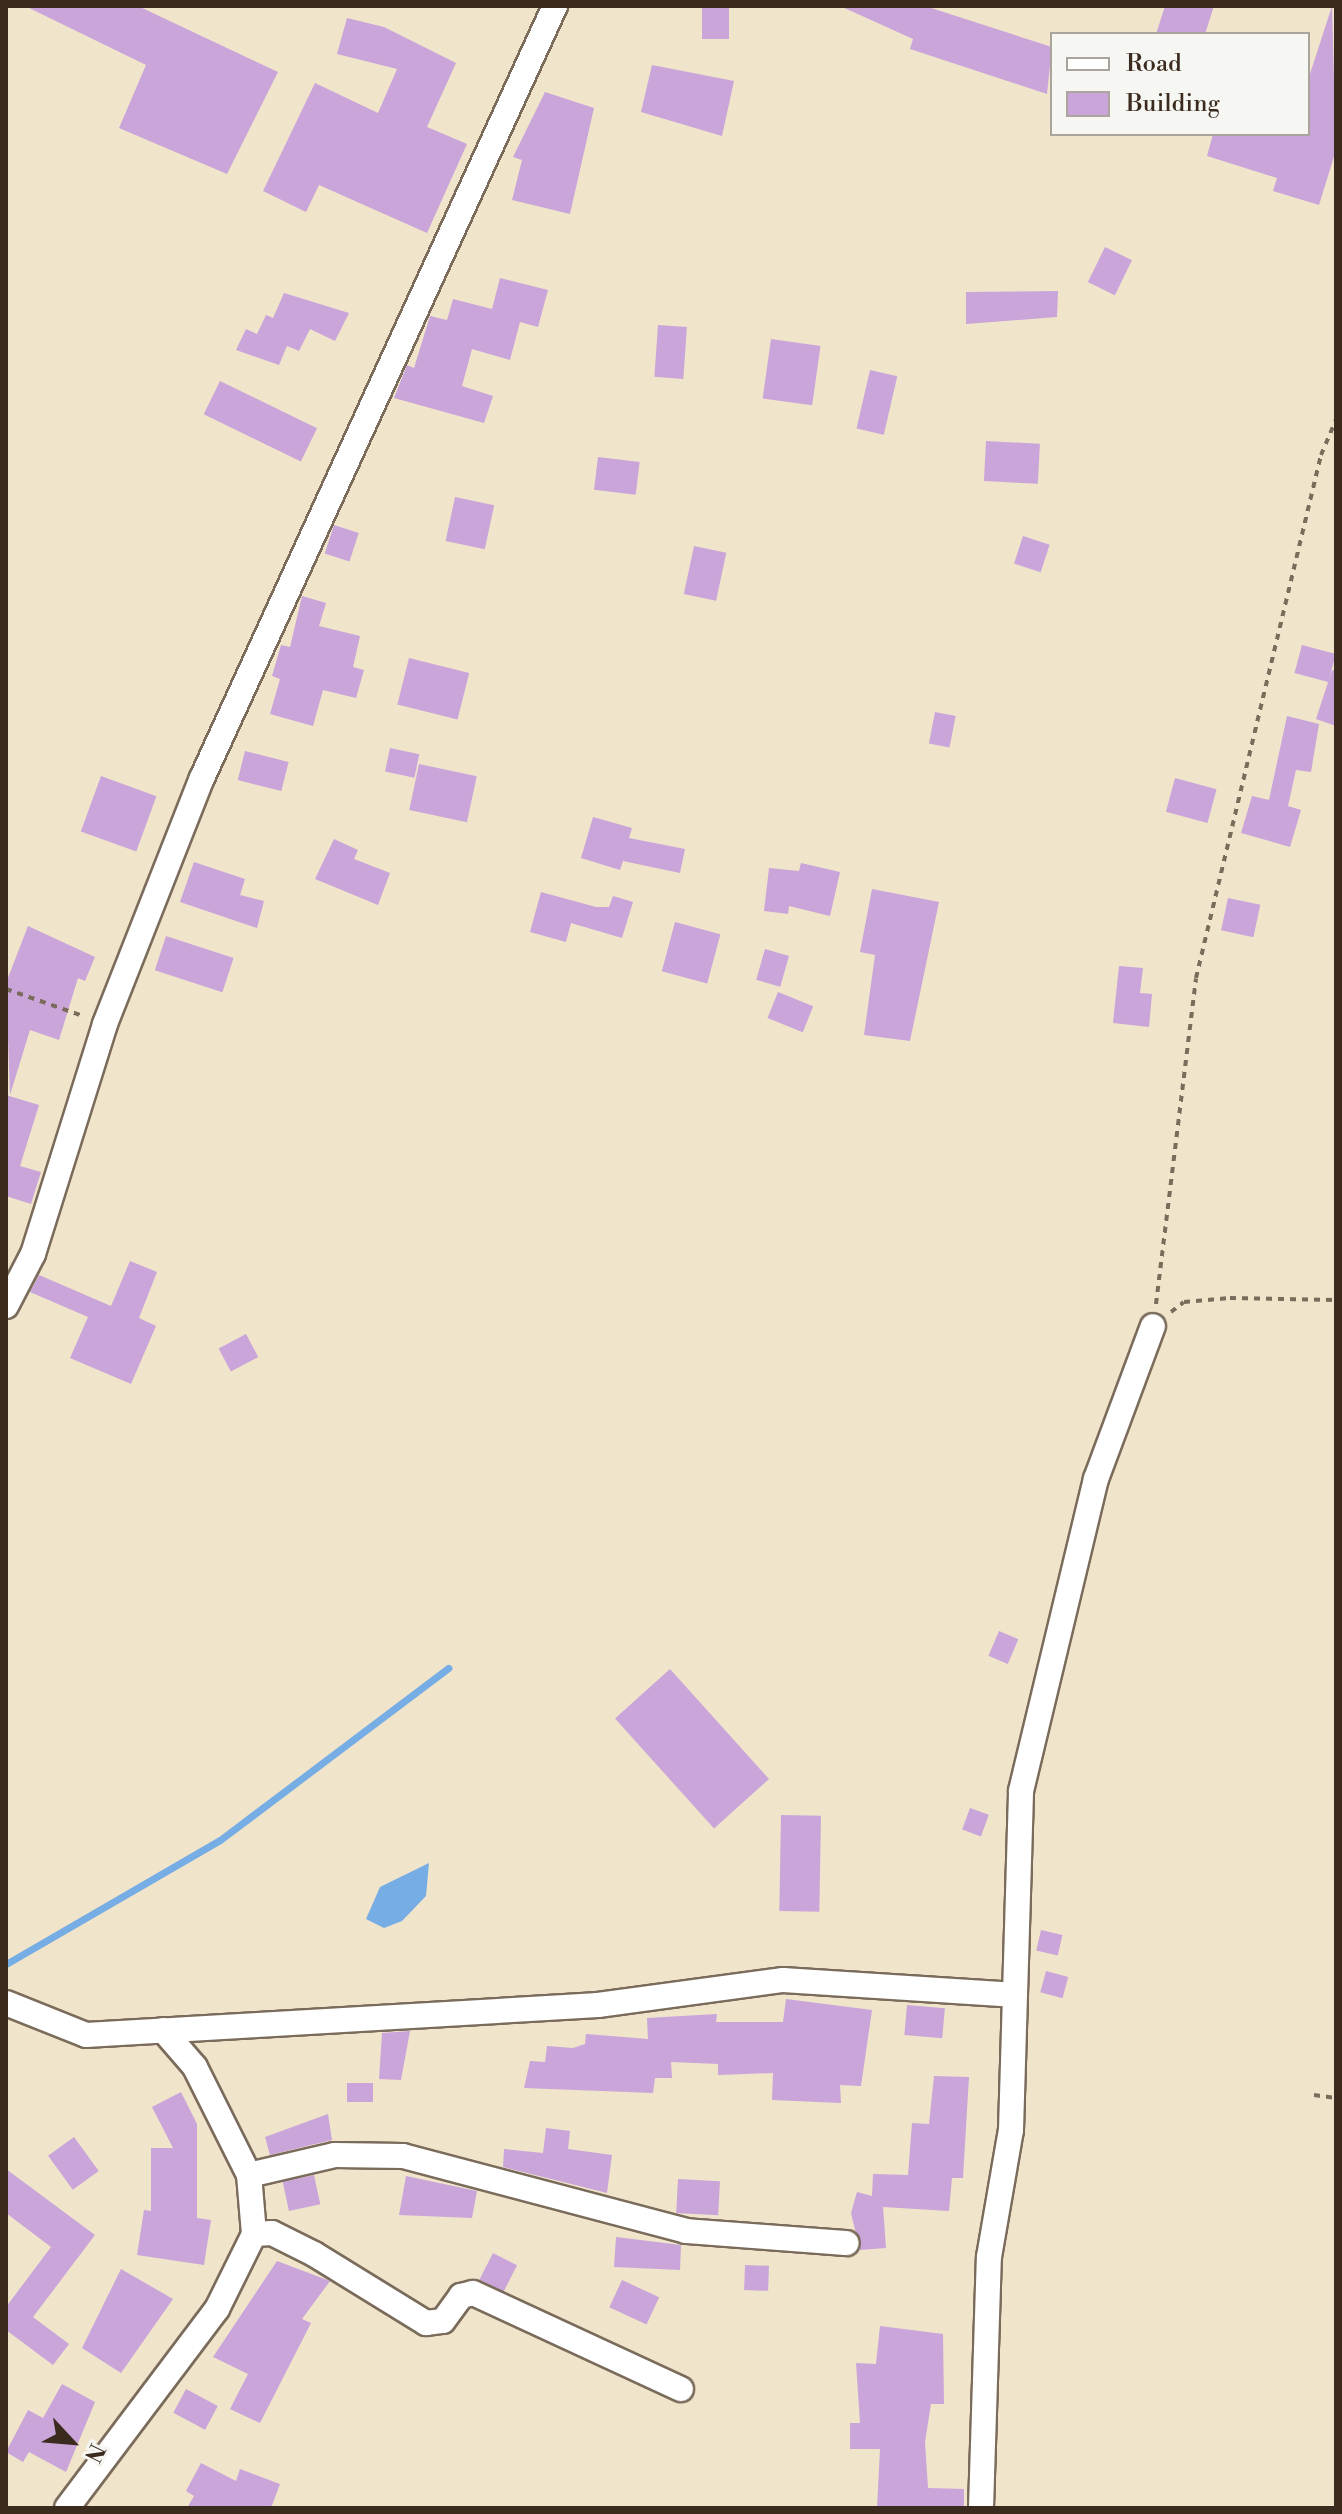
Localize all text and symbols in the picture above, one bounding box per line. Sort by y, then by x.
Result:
legend [1050,32,1310,136]
text: Road [1126,49,1182,79]
text: Building [1126,89,1220,119]
north arrow [32,2402,112,2482]
text: N [78,2439,110,2466]

